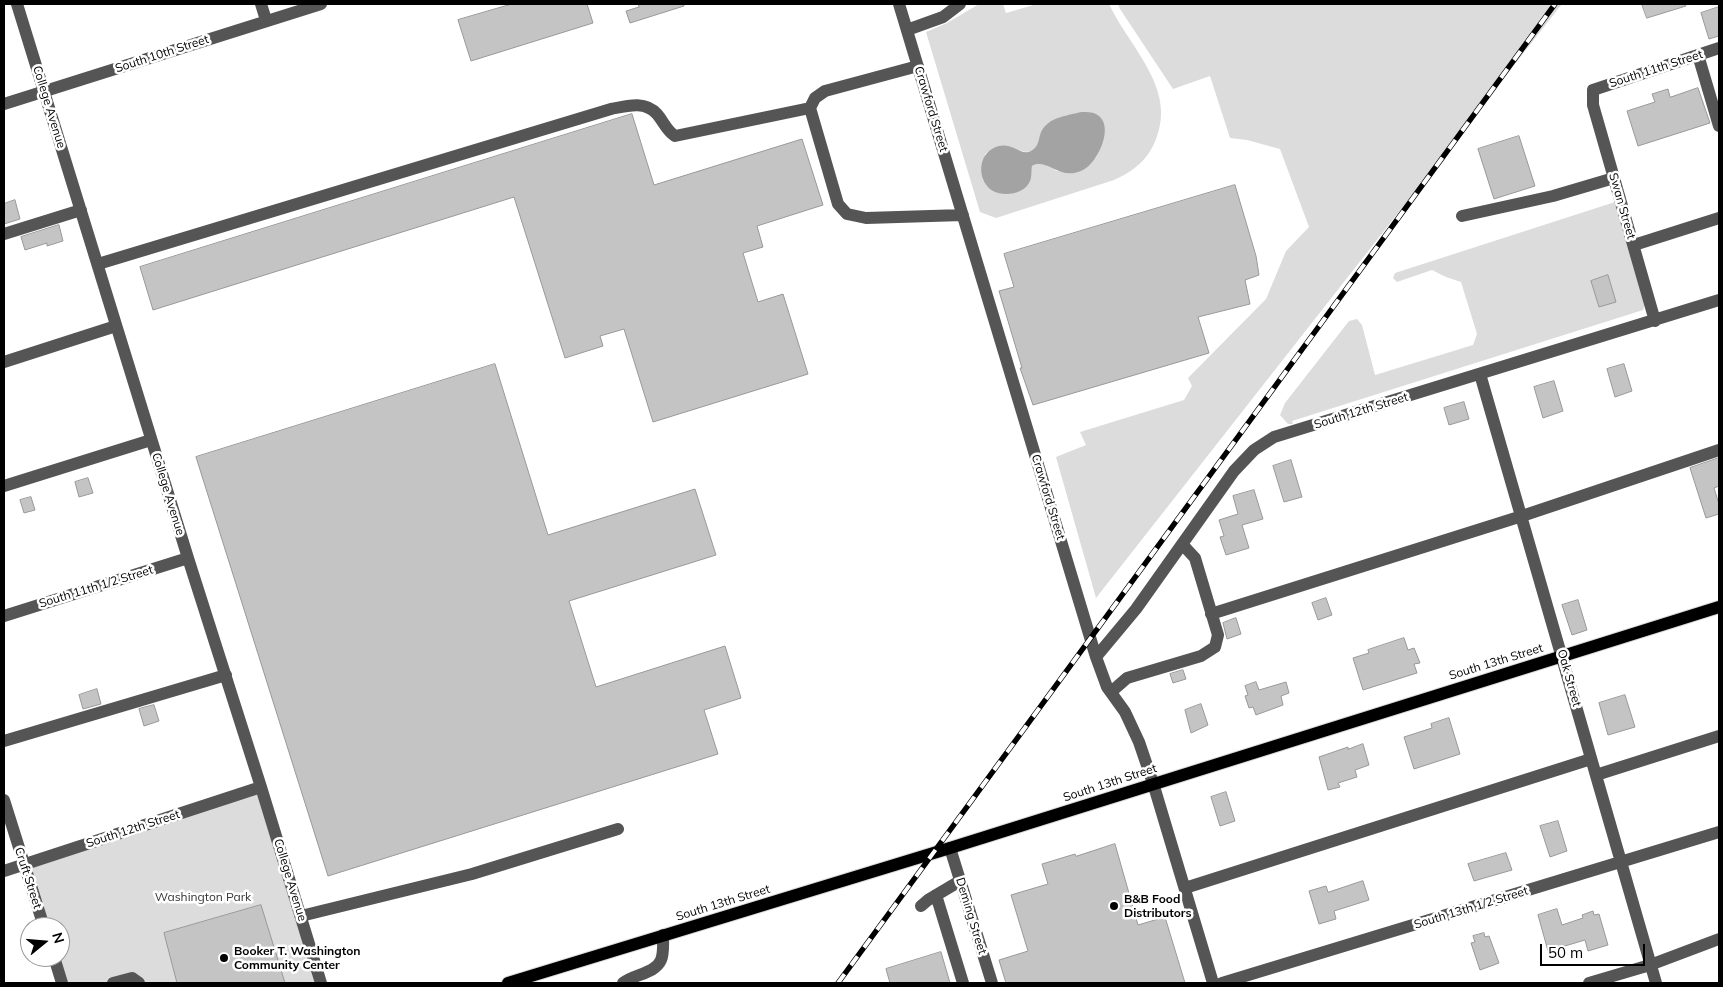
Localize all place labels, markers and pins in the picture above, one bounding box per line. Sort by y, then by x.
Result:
place label: B&B Food Distributors [1124,892,1191,920]
marker: B&B Food Distributors [1108,900,1120,912]
place label: Booker T. Washington Community Center [234,944,361,972]
marker: Booker T. Washington Community Center [218,952,230,964]

